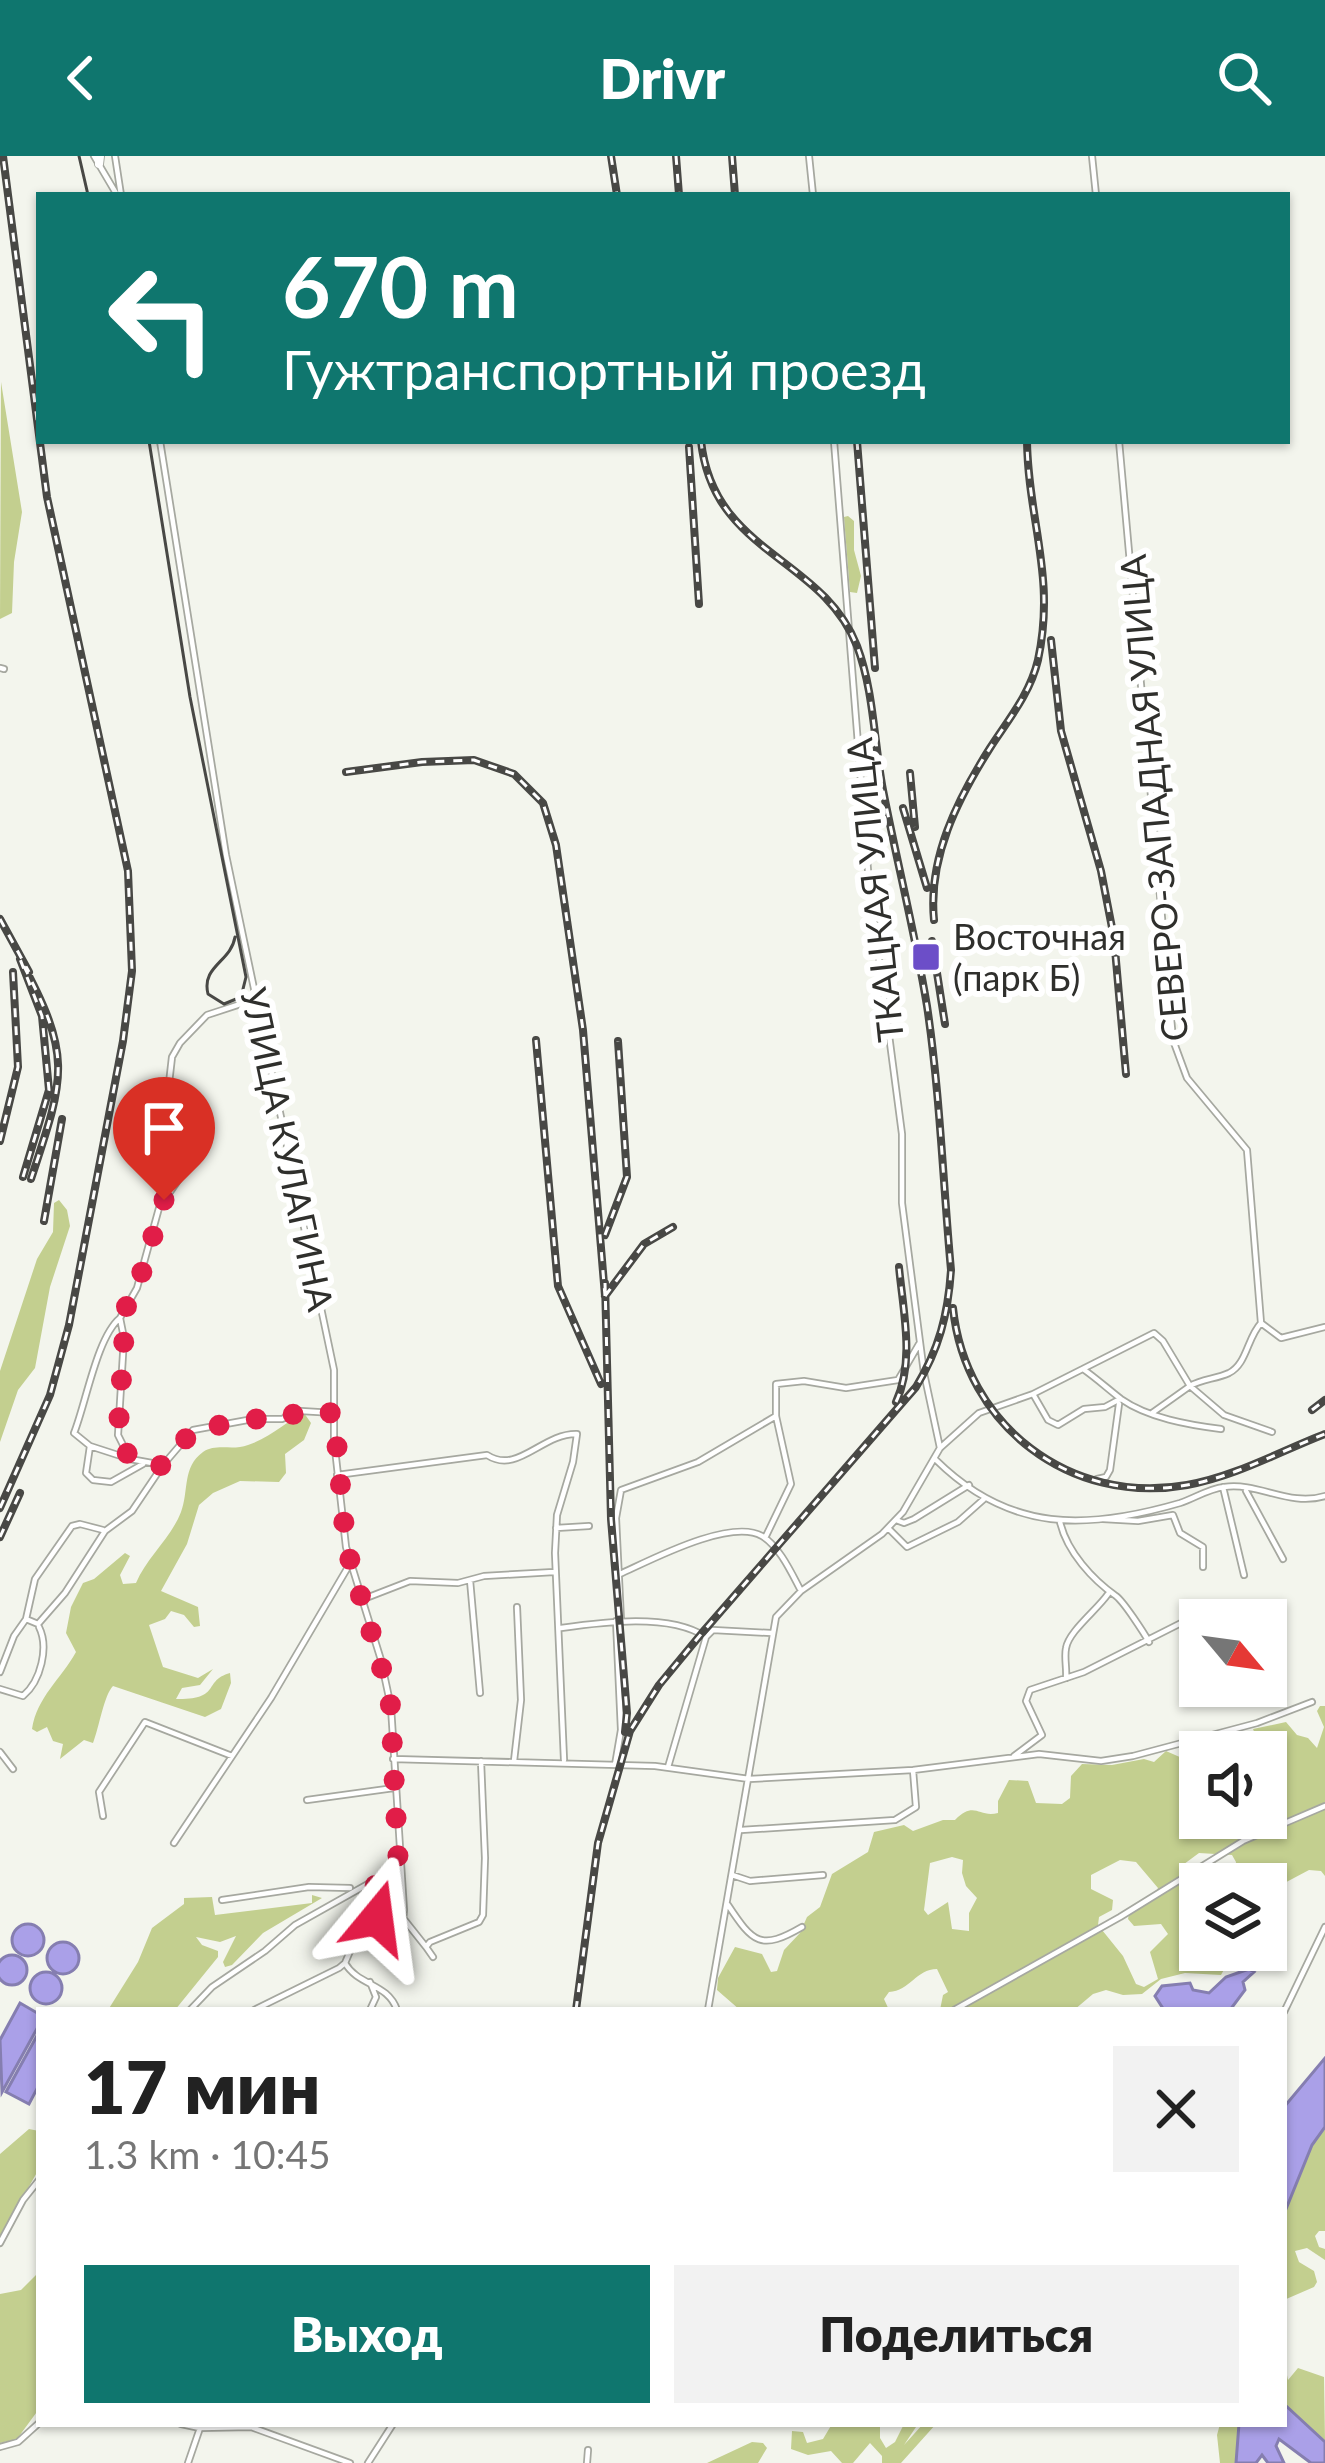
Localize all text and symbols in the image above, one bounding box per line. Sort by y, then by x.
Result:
icon: back [48,45,114,111]
icon: search [1211,45,1277,111]
text: Drivr [600,46,725,111]
text: 670 m [282,235,519,336]
icon: left [84,240,240,396]
text: Гужтранспортный проезд [282,337,926,402]
street label: СЕВЕРО-ЗАПАДНАЯ УЛИЦА [1110,552,1196,1043]
street label: ТКАЦКАЯ УЛИЦА [836,735,912,1044]
place label: Восточная (парк Б) [953,914,1126,999]
marker: Восточная (парк Б) [910,941,942,973]
street label: УЛИЦА КУЛАГИНА [232,983,344,1315]
pin [113,1077,215,1200]
icon: arrive [131,1095,197,1161]
north arrow [1179,1599,1287,1707]
map controls [1179,1599,1287,1971]
button: sound [1179,1731,1287,1839]
position arrow [314,1855,440,1981]
button: layers [1179,1863,1287,1971]
text: 17 мин [84,2043,320,2129]
button: close [1113,2046,1239,2172]
text: 1.3 km · 10:45 [84,2131,331,2177]
button: Выход [84,2265,650,2403]
button: Поделиться [674,2265,1239,2403]

